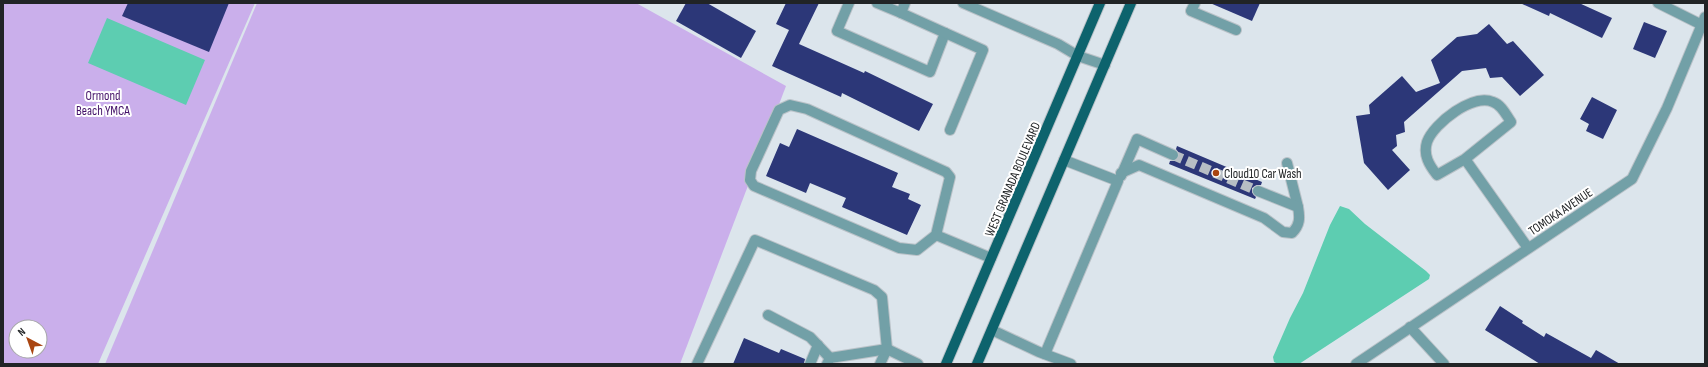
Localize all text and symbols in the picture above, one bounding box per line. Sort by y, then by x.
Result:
park label: Ormond Beach YMCA [76,88,130,119]
street label: WEST GRANADA BOULEVARD [982,120,1044,239]
place label: Cloud10 Car Wash [1224,166,1302,182]
marker: Cloud10 Car Wash [1211,168,1221,178]
street label: TOMOKA AVENUE [1525,185,1596,239]
north arrow [8,319,48,359]
text: N [15,325,28,339]

